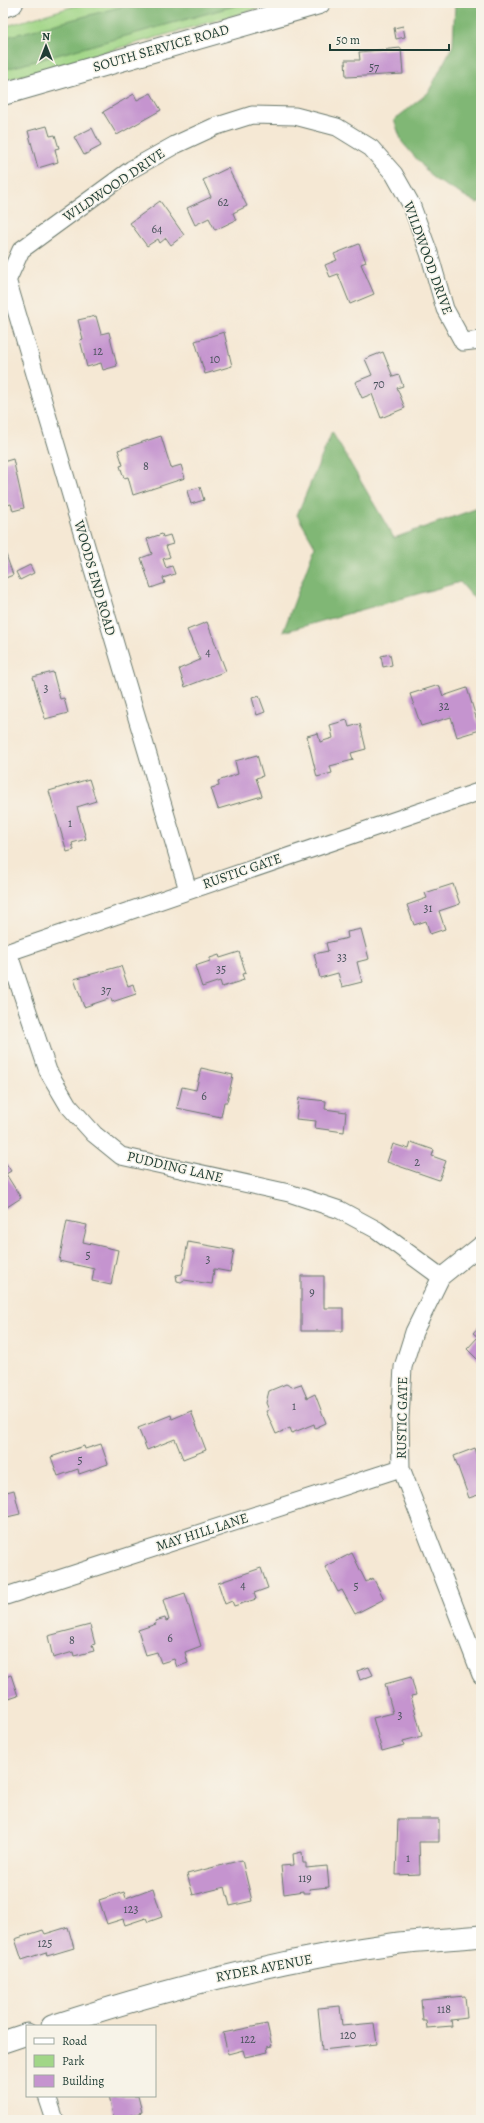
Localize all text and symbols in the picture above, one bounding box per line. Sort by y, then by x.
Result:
street label: SOUTH SERVICE ROAD [91,19,231,77]
north arrow [26,26,66,66]
scale bar [330,26,449,52]
text: N [42,29,50,44]
text: 50 m [336,32,360,48]
house number: 57 [369,59,380,75]
street label: WILDWOOD DRIVE [58,144,169,227]
house number: 62 [217,194,229,210]
street label: WILDWOOD DRIVE [398,198,457,317]
house number: 64 [152,221,163,237]
house number: 12 [93,343,103,359]
house number: 10 [210,351,220,367]
house number: 70 [373,376,385,392]
house number: 8 [143,458,149,474]
street label: WOODS END ROAD [69,517,121,638]
house number: 4 [205,644,211,660]
house number: 3 [44,680,49,696]
house number: 32 [439,698,450,714]
house number: 1 [68,815,72,831]
street label: RUSTIC GATE [200,849,284,893]
house number: 31 [423,900,433,916]
house number: 33 [337,949,347,965]
house number: 35 [216,961,226,977]
house number: 37 [101,982,112,998]
house number: 6 [201,1088,207,1104]
street label: PUDDING LANE [125,1147,225,1187]
house number: 2 [414,1154,420,1170]
house number: 5 [85,1247,91,1263]
house number: 3 [206,1251,211,1267]
house number: 9 [309,1284,315,1300]
street label: RUSTIC GATE [392,1377,412,1459]
house number: 1 [292,1398,296,1414]
house number: 5 [77,1452,83,1468]
street label: MAY HILL LANE [153,1508,251,1556]
house number: 4 [240,1577,246,1593]
house number: 5 [353,1578,359,1594]
house number: 6 [167,1630,173,1646]
house number: 8 [69,1632,75,1648]
house number: 3 [398,1707,403,1723]
house number: 1 [406,1850,410,1866]
house number: 119 [298,1870,312,1886]
house number: 123 [124,1901,138,1917]
house number: 125 [38,1935,52,1951]
street label: RYDER AVENUE [214,1949,314,1987]
house number: 118 [437,2001,451,2017]
legend [26,2025,156,2097]
house number: 120 [340,2027,356,2043]
house number: 122 [240,2031,256,2047]
text: Road [62,2033,88,2049]
text: Park [62,2053,85,2069]
text: Building [62,2073,104,2089]

